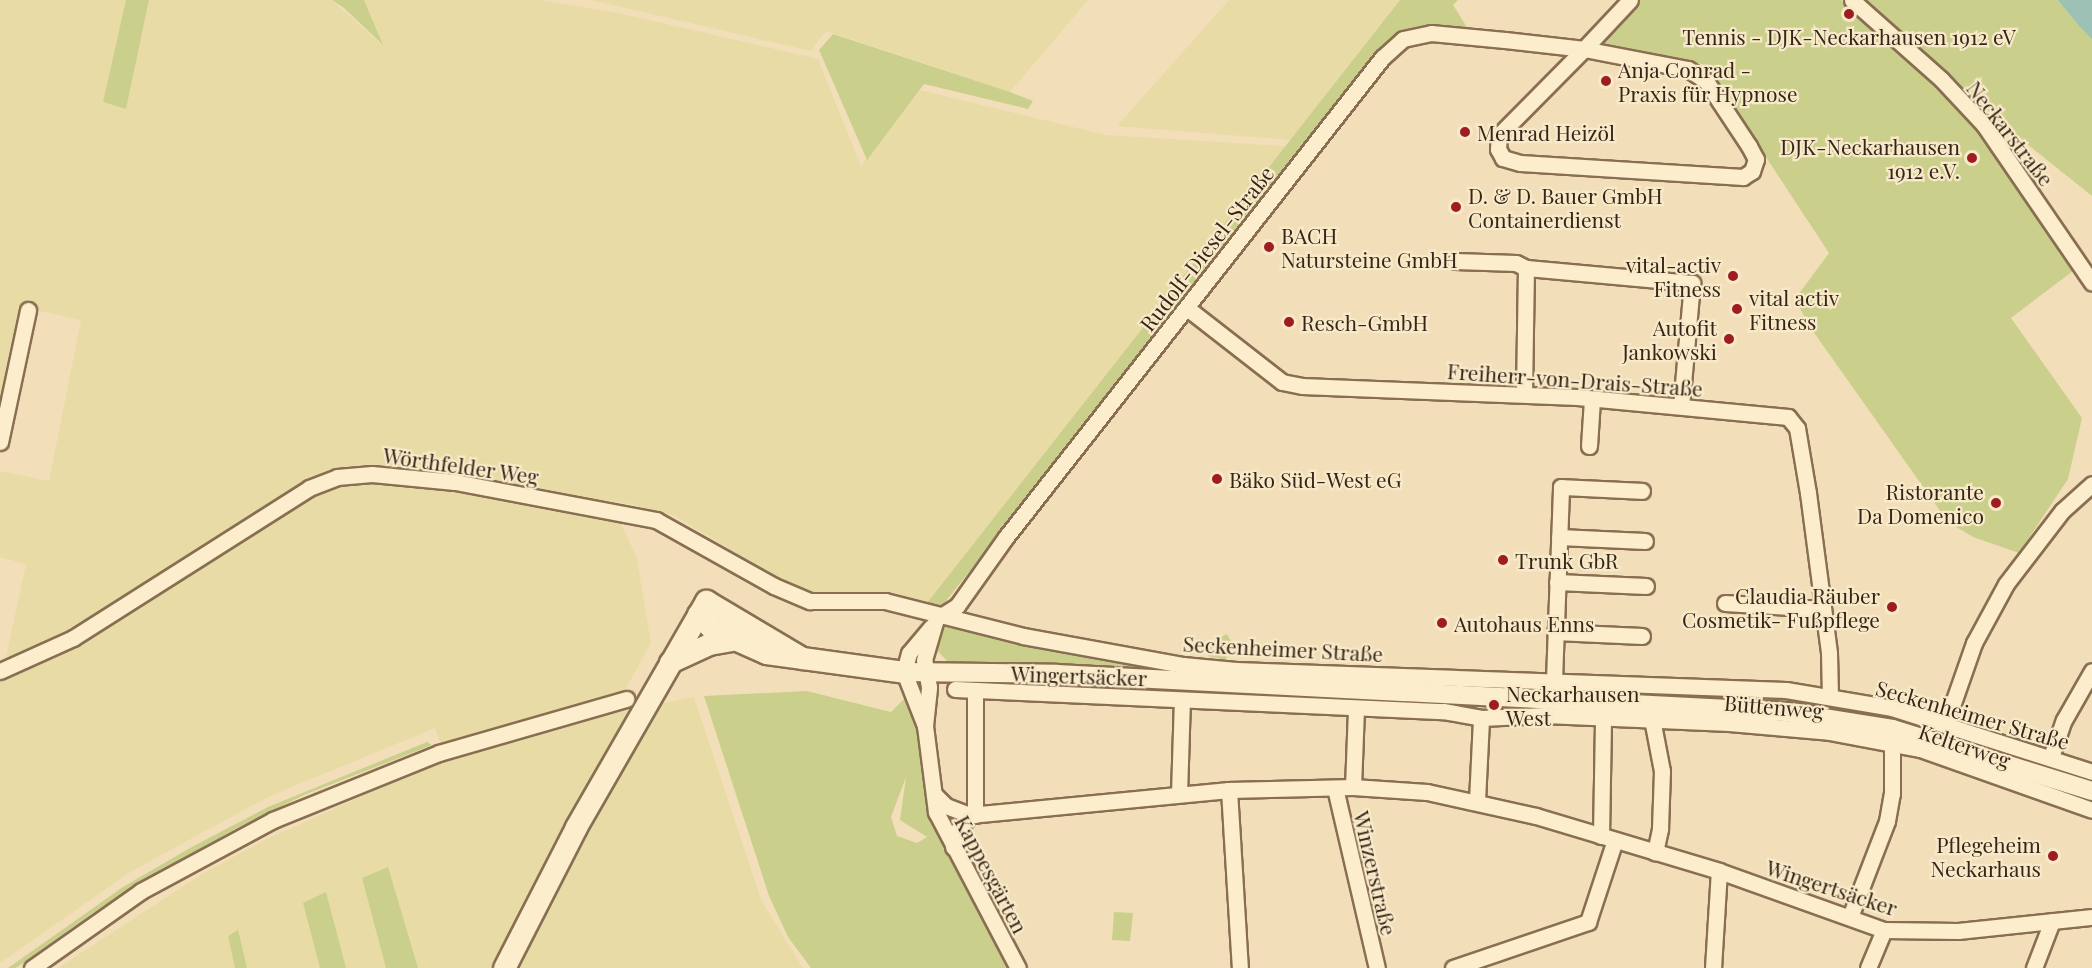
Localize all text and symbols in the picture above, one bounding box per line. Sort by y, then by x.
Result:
marker: Tennis - DJK-Neckarhausen 1912 eV [1842,7,1856,21]
place label: Tennis - DJK-Neckarhausen 1912 eV [1682,23,2016,49]
place label: Anja Conrad - Praxis für Hypnose [1618,56,1798,106]
marker: Anja Conrad - Praxis für Hypnose [1599,74,1613,88]
street label: Neckarstraße [1962,76,2060,190]
place label: Menrad Heizöl [1477,119,1615,145]
marker: Menrad Heizöl [1458,125,1472,139]
place label: DJK-Neckarhausen 1912 e.V. [1780,133,1960,183]
marker: DJK-Neckarhausen 1912 e.V. [1965,151,1979,165]
street label: Rudolf-Diesel-Straße [1134,161,1278,335]
place label: D. & D. Bauer GmbH Containerdienst [1468,182,1663,232]
marker: D. & D. Bauer GmbH Containerdienst [1449,200,1463,214]
place label: BACH Natursteine GmbH [1281,222,1458,272]
marker: BACH Natursteine GmbH [1262,240,1276,254]
place label: vital-activ Fitness [1626,251,1721,301]
marker: vital-activ Fitness [1726,269,1740,283]
place label: vital activ Fitness [1749,284,1839,334]
marker: vital activ Fitness [1730,302,1744,316]
place label: Resch-GmbH [1301,309,1428,335]
place label: Autofit Jankowski [1622,314,1717,364]
marker: Resch-GmbH [1282,315,1296,329]
marker: Autofit Jankowski [1722,332,1736,346]
street label: Freiherr-von-Drais-Straße [1446,357,1704,401]
street label: Wörthfelder Weg [381,442,541,488]
place label: Bäko Süd-West eG [1229,466,1402,492]
marker: Bäko Süd-West eG [1210,472,1224,486]
place label: Ristorante Da Domenico [1857,478,1984,528]
marker: Ristorante Da Domenico [1989,496,2003,510]
place label: Trunk GbR [1515,547,1619,573]
marker: Trunk GbR [1496,553,1510,567]
place label: Claudia Räuber Cosmetik- Fußpflege [1682,582,1880,632]
marker: Claudia Räuber Cosmetik- Fußpflege [1885,600,1899,614]
place label: Autohaus Enns [1454,610,1594,636]
marker: Autohaus Enns [1435,616,1449,630]
street label: Seckenheimer Straße [1182,630,1384,666]
street label: Wingertsäcker [1010,660,1148,690]
street label: Seckenheimer Straße [1873,674,2073,754]
place label: Neckarhausen West [1506,680,1640,730]
street label: Büttenweg [1723,689,1825,723]
marker: Neckarhausen West [1487,698,1501,712]
street label: Kelterweg [1916,718,2014,772]
street label: Winzerstraße [1349,808,1403,938]
street label: Kappesgärten [950,811,1034,937]
place label: Pflegeheim Neckarhaus [1931,831,2041,881]
marker: Pflegeheim Neckarhaus [2046,849,2060,863]
street label: Wingertsäcker [1763,854,1901,920]

